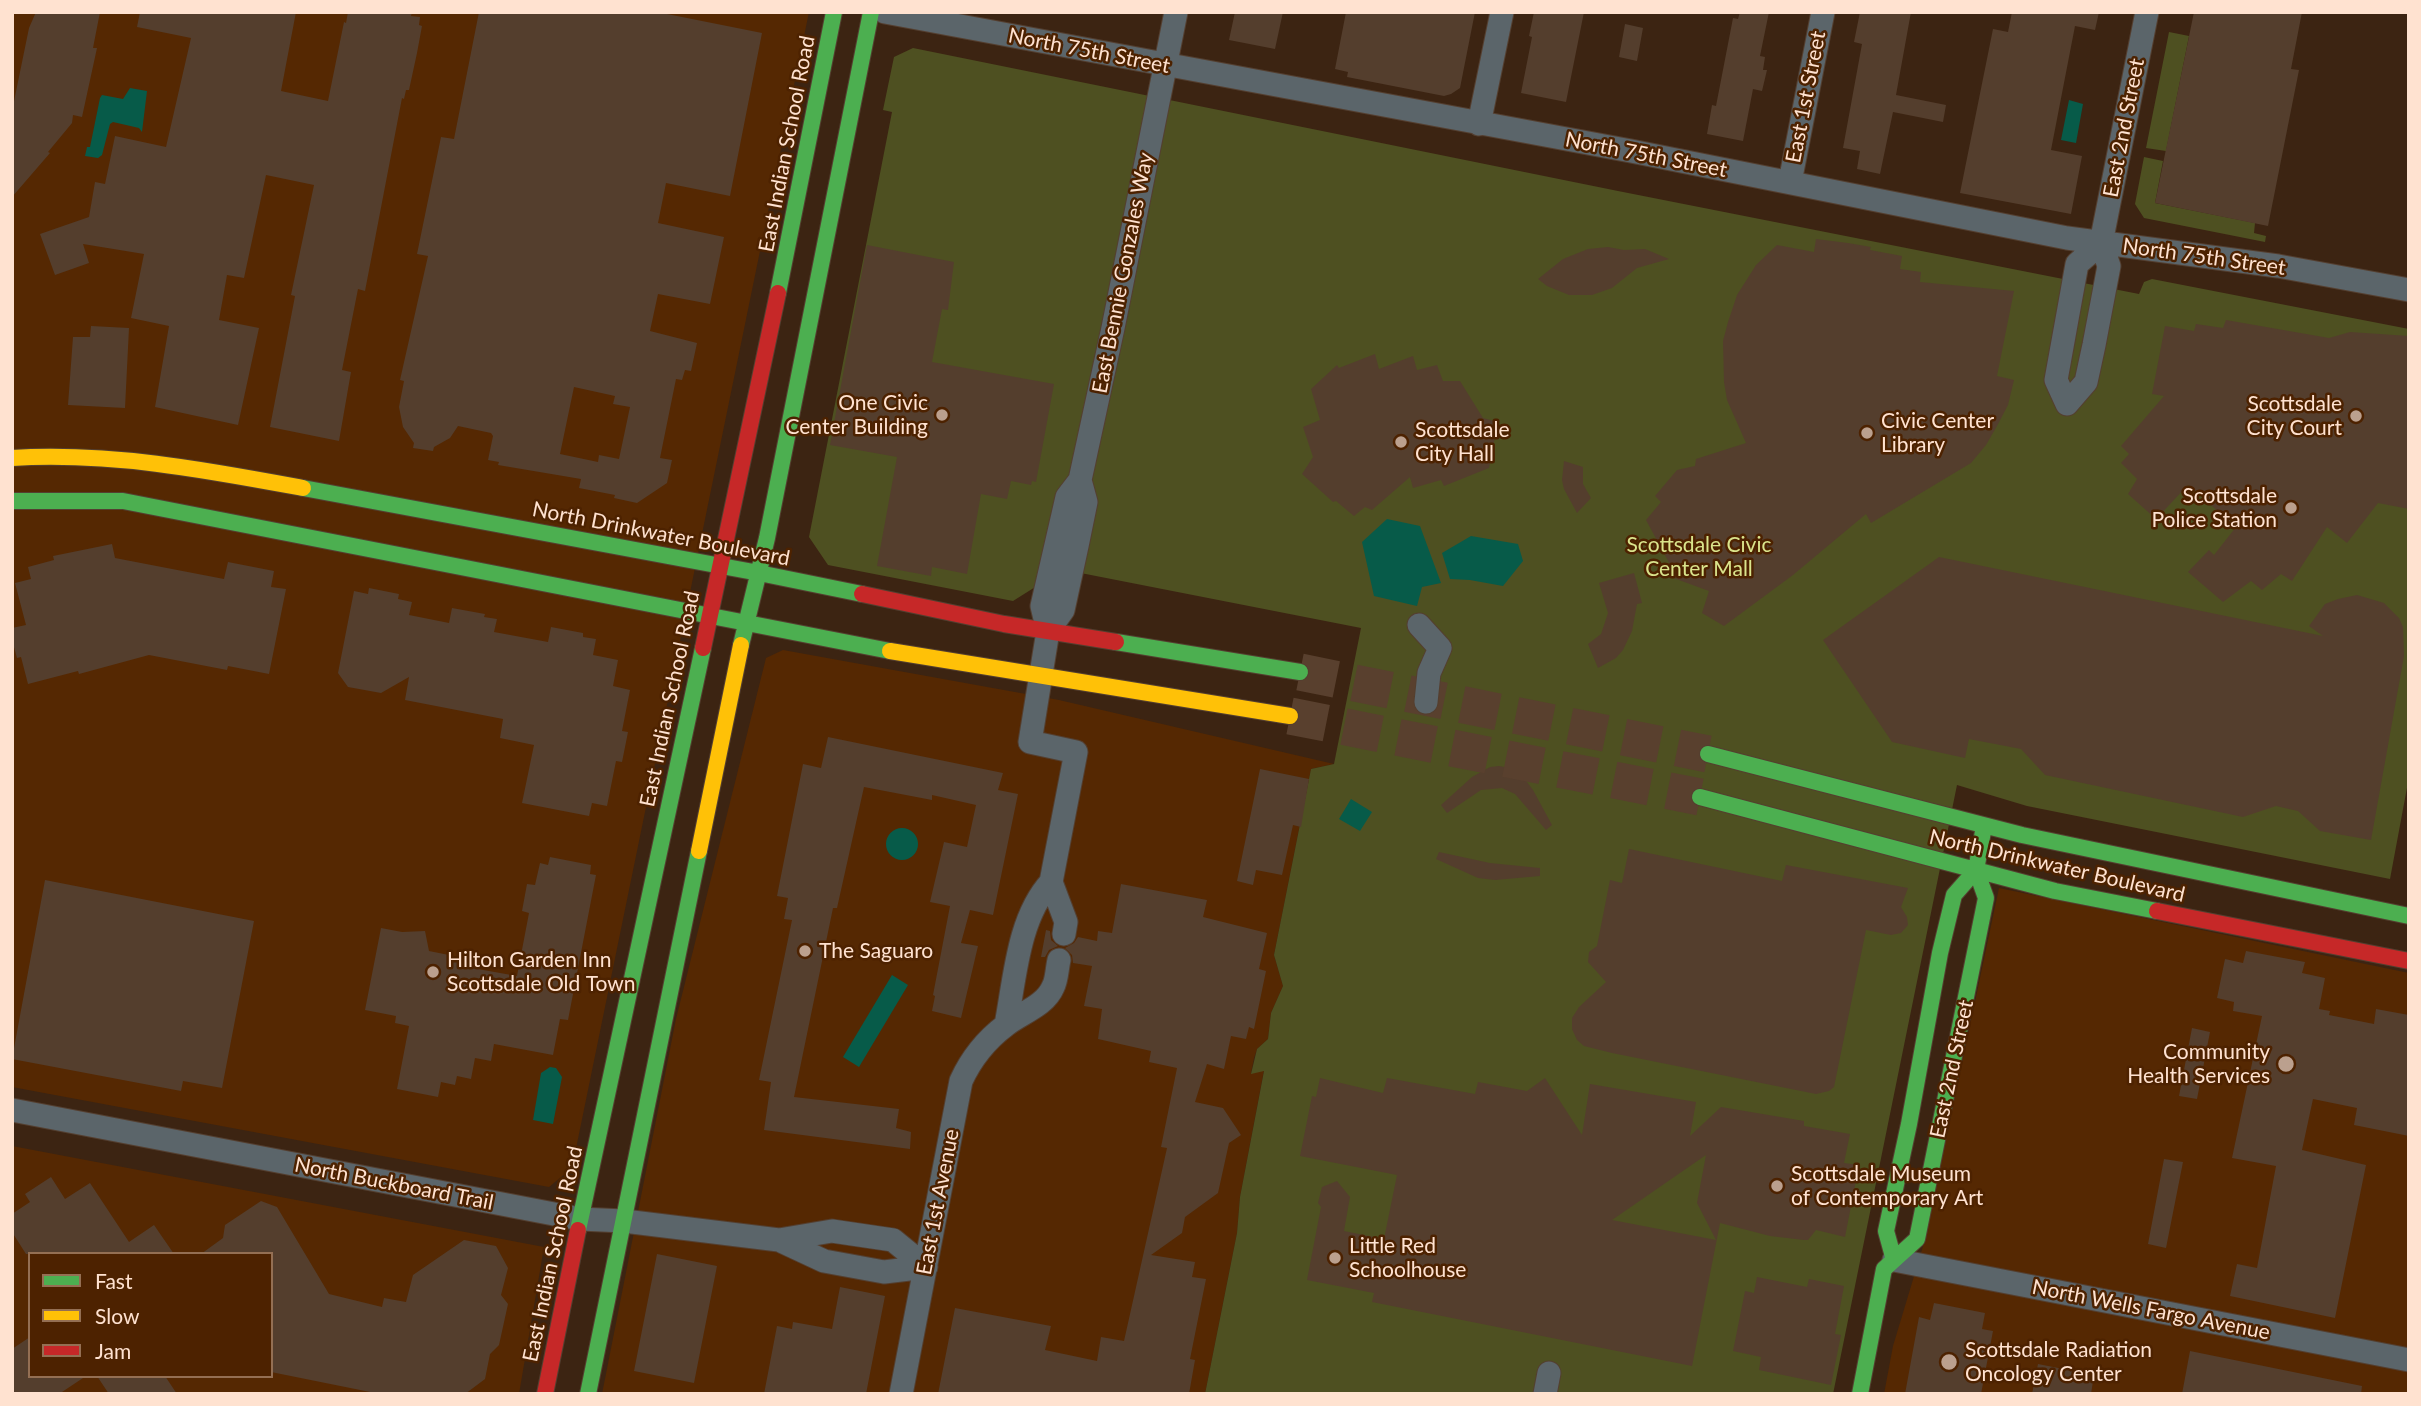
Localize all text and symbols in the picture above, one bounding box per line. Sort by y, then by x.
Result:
street label: North 75th Street [1006,23,1172,79]
street label: East 1st Street [1781,29,1831,165]
street label: East Indian School Road [754,34,820,254]
street label: East 2nd Street [2098,57,2150,199]
street label: North 75th Street [1563,127,1729,183]
street label: East Bennie Gonzales Way [1087,150,1159,396]
street label: North 75th Street [2121,233,2287,281]
place label: One Civic Center Building [785,390,928,440]
place label: Scottsdale City Court [2247,391,2342,441]
marker: One Civic Center Building [934,407,950,423]
place label: Civic Center Library [1881,408,1994,458]
marker: Scottsdale City Court [2348,408,2364,424]
place label: Scottsdale City Hall [1415,417,1510,467]
marker: Civic Center Library [1859,425,1875,441]
marker: Scottsdale City Hall [1393,434,1409,450]
place label: Scottsdale Police Station [2151,483,2277,533]
street label: North Drinkwater Boulevard [530,497,792,571]
marker: Scottsdale Police Station [2283,500,2299,516]
park label: Scottsdale Civic Center Mall [1627,532,1771,582]
street label: East Indian School Road [635,589,705,809]
street label: North Drinkwater Boulevard [1927,824,2187,908]
place label: The Saguaro [819,938,933,964]
marker: The Saguaro [797,943,813,959]
place label: Hilton Garden Inn Scottsdale Old Town [447,947,635,997]
marker: Hilton Garden Inn Scottsdale Old Town [425,964,441,980]
street label: East 2nd Street [1925,998,1979,1140]
place label: Community Health Services [2127,1039,2270,1089]
marker: Community Health Services [2276,1054,2296,1074]
street label: East 1st Avenue [911,1127,965,1277]
street label: East Indian School Road [518,1144,588,1364]
street label: North Buckboard Trail [292,1152,496,1216]
place label: Scottsdale Museum of Contemporary Art [1791,1161,1983,1211]
marker: Scottsdale Museum of Contemporary Art [1769,1178,1785,1194]
place label: Little Red Schoolhouse [1349,1233,1466,1283]
marker: Little Red Schoolhouse [1327,1250,1343,1266]
legend [28,1252,273,1378]
text: Fast [95,1268,132,1293]
street label: North Wells Fargo Avenue [2030,1275,2272,1345]
text: Slow [95,1303,139,1328]
place label: Scottsdale Radiation Oncology Center [1965,1337,2152,1387]
text: Jam [95,1338,131,1363]
marker: Scottsdale Radiation Oncology Center [1939,1352,1959,1372]

